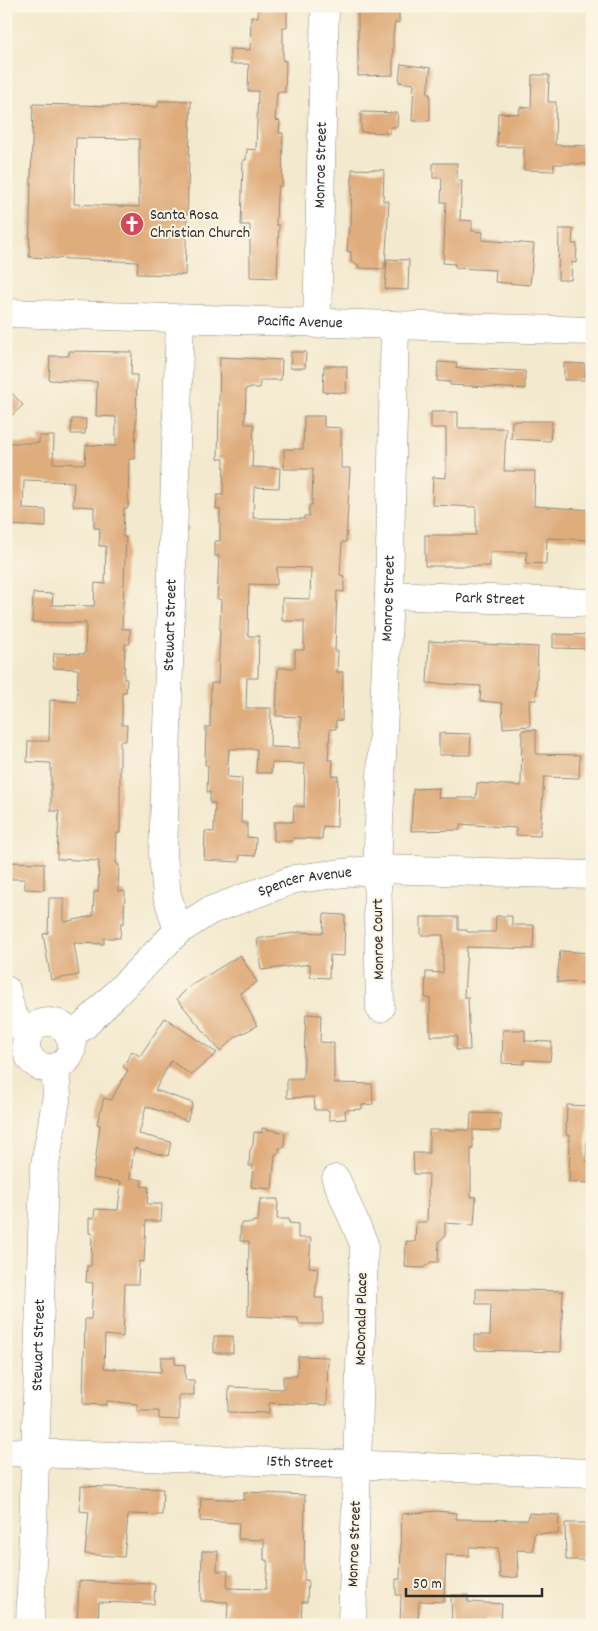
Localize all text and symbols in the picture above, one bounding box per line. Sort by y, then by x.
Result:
street label: Monroe Street [308,121,334,209]
place label: Santa Rosa Christian Church [150,204,250,245]
church icon: Santa Rosa Christian Church [119,211,145,237]
street label: Pacific Avenue [257,309,343,335]
street label: Monroe Street [375,555,401,642]
street label: Stewart Street [157,578,183,671]
street label: Park Street [455,586,525,612]
street label: Spencer Avenue [255,861,353,903]
street label: Monroe Court [367,898,391,980]
street label: McDonald Place [350,1272,374,1366]
street label: Stewart Street [26,1299,52,1392]
street label: 15th Street [266,1450,334,1475]
street label: Monroe Street [342,1500,368,1588]
scale bar [406,1566,542,1598]
text: 50 m [413,1574,442,1596]

